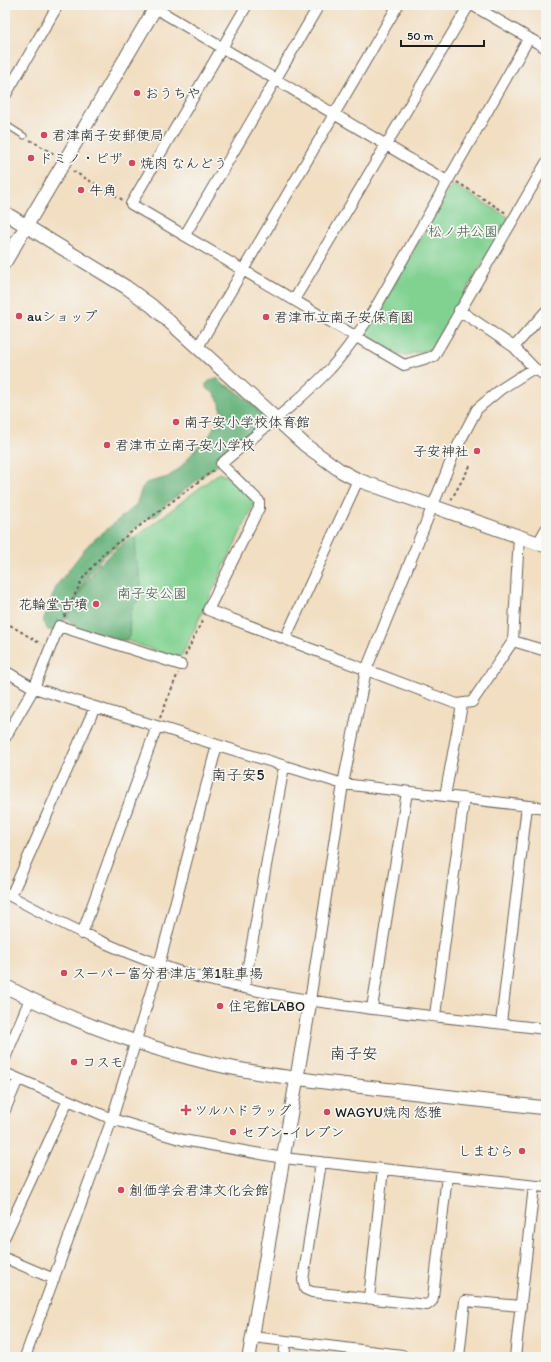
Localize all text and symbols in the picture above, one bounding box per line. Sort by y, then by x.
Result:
scale bar [401,22,484,48]
text: 50 m [407,29,433,43]
place label: おうちや [145,85,201,102]
marker: おうちや [132,88,142,98]
place label: 君津南子安郵便局 [52,127,164,144]
marker: 君津南子安郵便局 [39,130,49,140]
place label: ドミノ・ピザ [39,150,123,167]
marker: ドミノ・ピザ [26,153,36,163]
place label: 焼肉 なんどう [140,155,227,172]
marker: 焼肉 なんどう [127,158,137,168]
place label: 牛角 [89,182,117,199]
marker: 牛角 [76,185,86,195]
park label: 松ノ井公園 [428,223,498,240]
place label: auショップ [27,308,97,325]
place label: 君津市立南子安保育園 [274,309,414,326]
marker: auショップ [14,311,24,321]
marker: 君津市立南子安保育園 [261,312,271,322]
place label: 南子安小学校体育館 [184,414,310,431]
marker: 南子安小学校体育館 [171,417,181,427]
place label: 君津市立南子安小学校 [115,437,255,454]
marker: 君津市立南子安小学校 [102,440,112,450]
place label: 子安神社 [413,443,469,460]
marker: 子安神社 [472,446,482,456]
park label: 南子安公園 [117,585,187,602]
place label: 花輪堂古墳 [18,596,88,613]
marker: 花輪堂古墳 [91,599,101,609]
district label: 南子安5 [212,766,265,784]
place label: スーパー富分君津店 第1駐車場 [72,965,263,982]
marker: スーパー富分君津店 第1駐車場 [59,968,69,978]
place label: 住宅館LABO [228,998,305,1015]
marker: 住宅館LABO [215,1001,225,1011]
district label: 南子安 [330,1044,378,1063]
place label: コスモ [82,1054,123,1071]
marker: コスモ [69,1057,79,1067]
place label: ツルハドラッグ [194,1102,291,1119]
place label: WAGYU焼肉 悠雅 [335,1104,442,1121]
marker: ツルハドラッグ [181,1105,191,1115]
marker: WAGYU焼肉 悠雅 [322,1107,332,1117]
place label: セブン-イレブン [241,1124,345,1141]
marker: セブン-イレブン [228,1127,238,1137]
place label: しまむら [458,1143,514,1160]
marker: しまむら [517,1146,527,1156]
place label: 創価学会君津文化会館 [129,1182,269,1199]
marker: 創価学会君津文化会館 [116,1185,126,1195]

